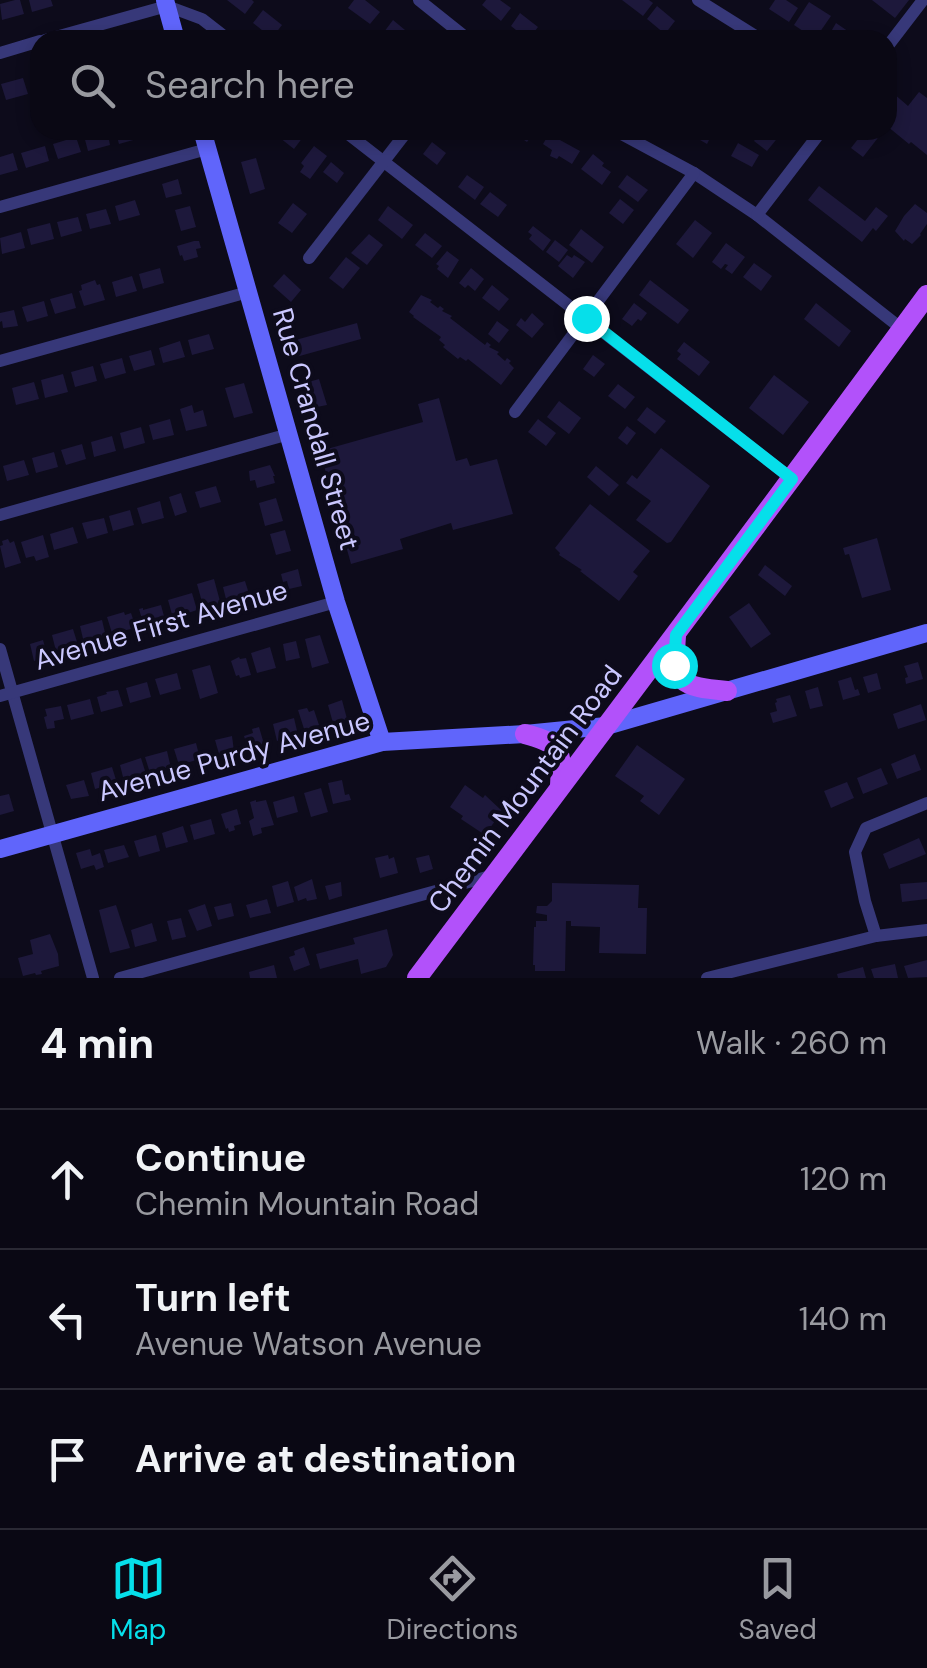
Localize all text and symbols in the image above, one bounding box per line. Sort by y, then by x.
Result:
search box [30,30,897,140]
icon: search [65,58,120,113]
text: Search here [145,60,355,110]
route end [564,296,610,342]
street label: Rue Crandall Street [264,304,368,554]
street label: Avenue First Avenue [30,571,292,679]
route start [652,643,698,689]
street label: Chemin Mountain Road [420,658,630,920]
street label: Avenue Purdy Avenue [94,702,374,810]
text: 4 min [40,1016,154,1071]
text: Walk · 260 m [696,1022,887,1064]
text: Continue [135,1133,306,1183]
icon: ahead [40,1152,95,1207]
text: 120 m [800,1158,887,1200]
text: Chemin Mountain Road [135,1183,479,1225]
text: Turn left [135,1273,291,1323]
icon: left [40,1292,95,1347]
text: 140 m [799,1298,887,1340]
text: Avenue Watson Avenue [135,1323,482,1365]
icon: arrive [40,1432,95,1487]
text: Arrive at destination [135,1434,517,1484]
tab: Map [110,1551,166,1648]
tab: Directions [387,1551,518,1648]
tab: Saved [738,1551,817,1648]

